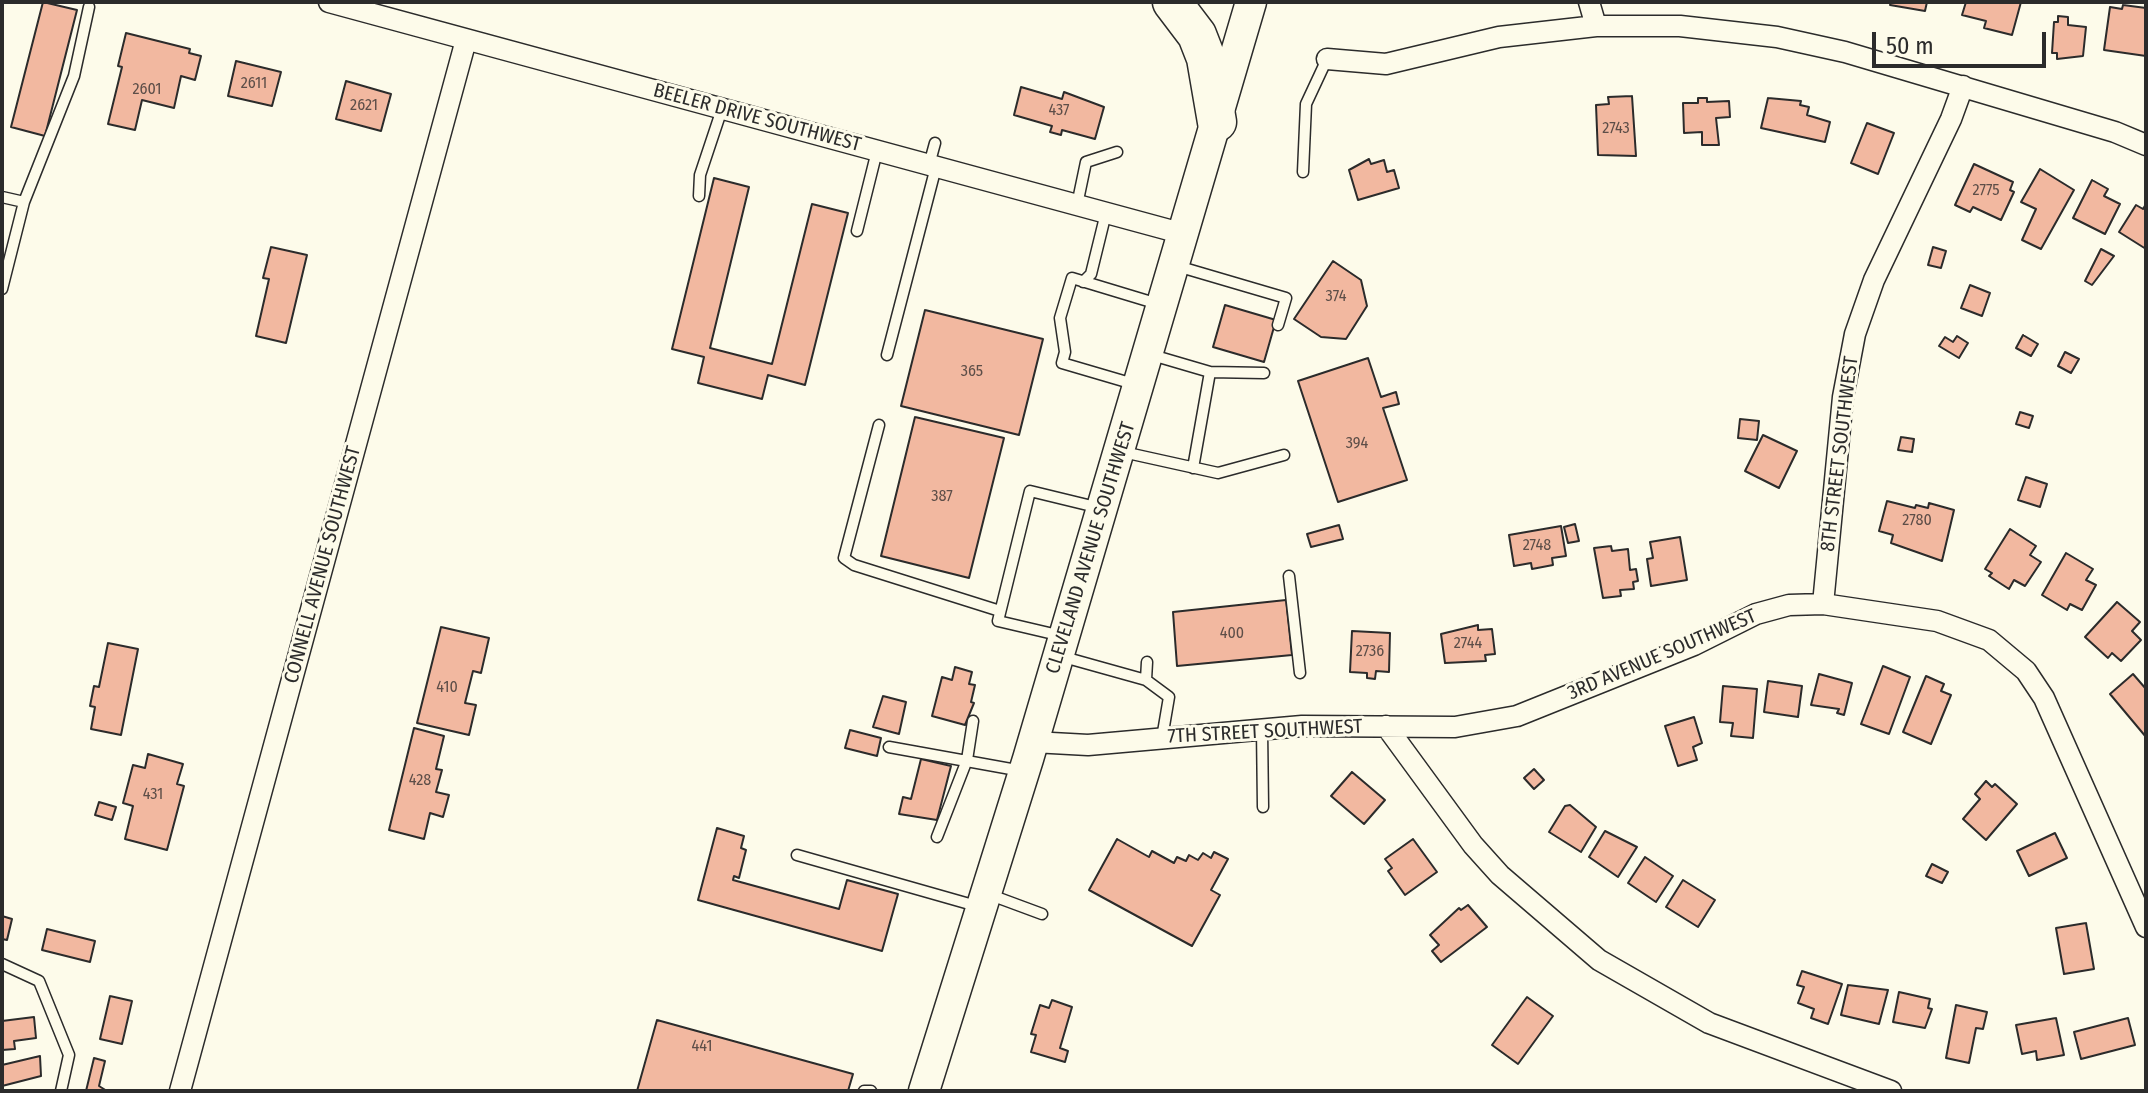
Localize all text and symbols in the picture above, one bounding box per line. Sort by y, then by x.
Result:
scale bar [1876,16,2050,66]
text: 50 m [1886,32,1934,60]
house number: 2611 [241,74,267,94]
street label: BEELER DRIVE SOUTHWEST [651,79,863,157]
house number: 2601 [132,80,162,100]
house number: 2621 [350,96,378,116]
house number: 437 [1048,101,1070,121]
house number: 2743 [1602,119,1630,139]
house number: 2775 [1972,181,2000,201]
house number: 374 [1326,287,1346,307]
street label: 8TH STREET SOUTHWEST [1816,355,1864,553]
house number: 365 [961,362,983,382]
street label: CLEVELAND AVENUE SOUTHWEST [1041,419,1141,677]
house number: 394 [1346,434,1368,454]
street label: CONNELL AVENUE SOUTHWEST [280,444,366,686]
house number: 387 [931,487,953,507]
house number: 2780 [1902,511,1932,531]
house number: 2748 [1523,536,1551,556]
street label: 3RD AVENUE SOUTHWEST [1564,604,1760,706]
house number: 400 [1220,624,1244,644]
house number: 2744 [1454,634,1482,654]
house number: 2736 [1356,642,1384,662]
house number: 410 [436,678,458,698]
street label: 7TH STREET SOUTHWEST [1167,715,1363,749]
house number: 428 [409,771,431,791]
house number: 431 [143,785,163,805]
house number: 441 [692,1037,712,1057]

